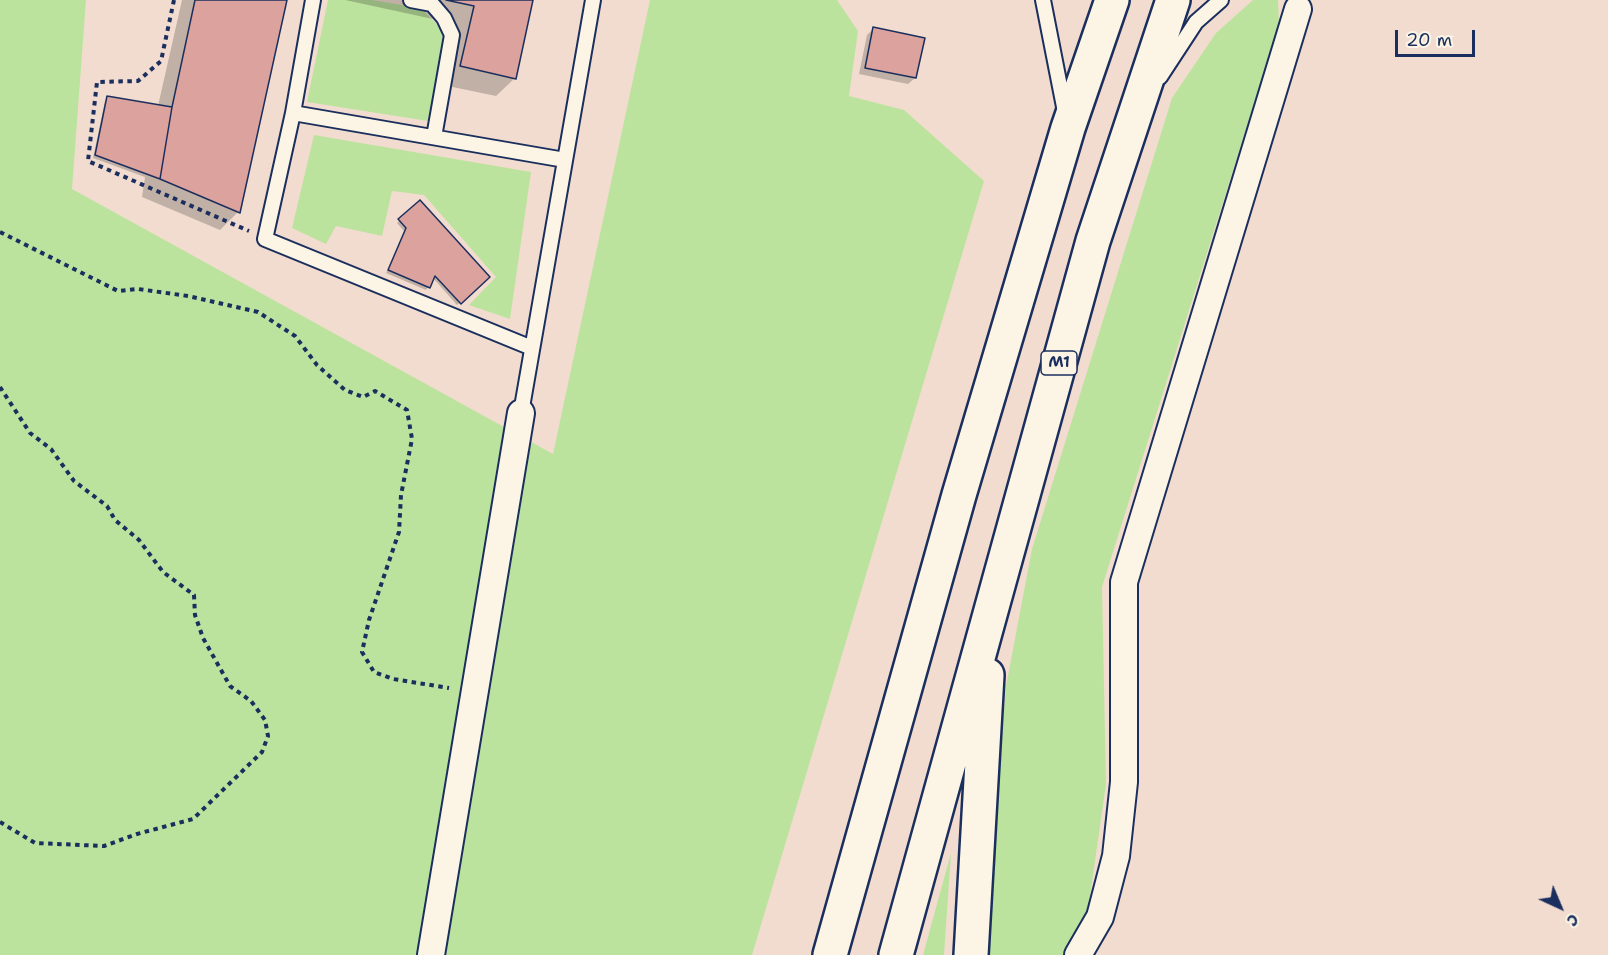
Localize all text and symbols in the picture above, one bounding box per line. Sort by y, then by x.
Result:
scale bar [1398,18,1478,56]
text: 20 m [1406,28,1452,52]
road number: М1 [1041,351,1077,375]
north arrow [1530,877,1590,937]
text: С [1562,909,1584,931]

